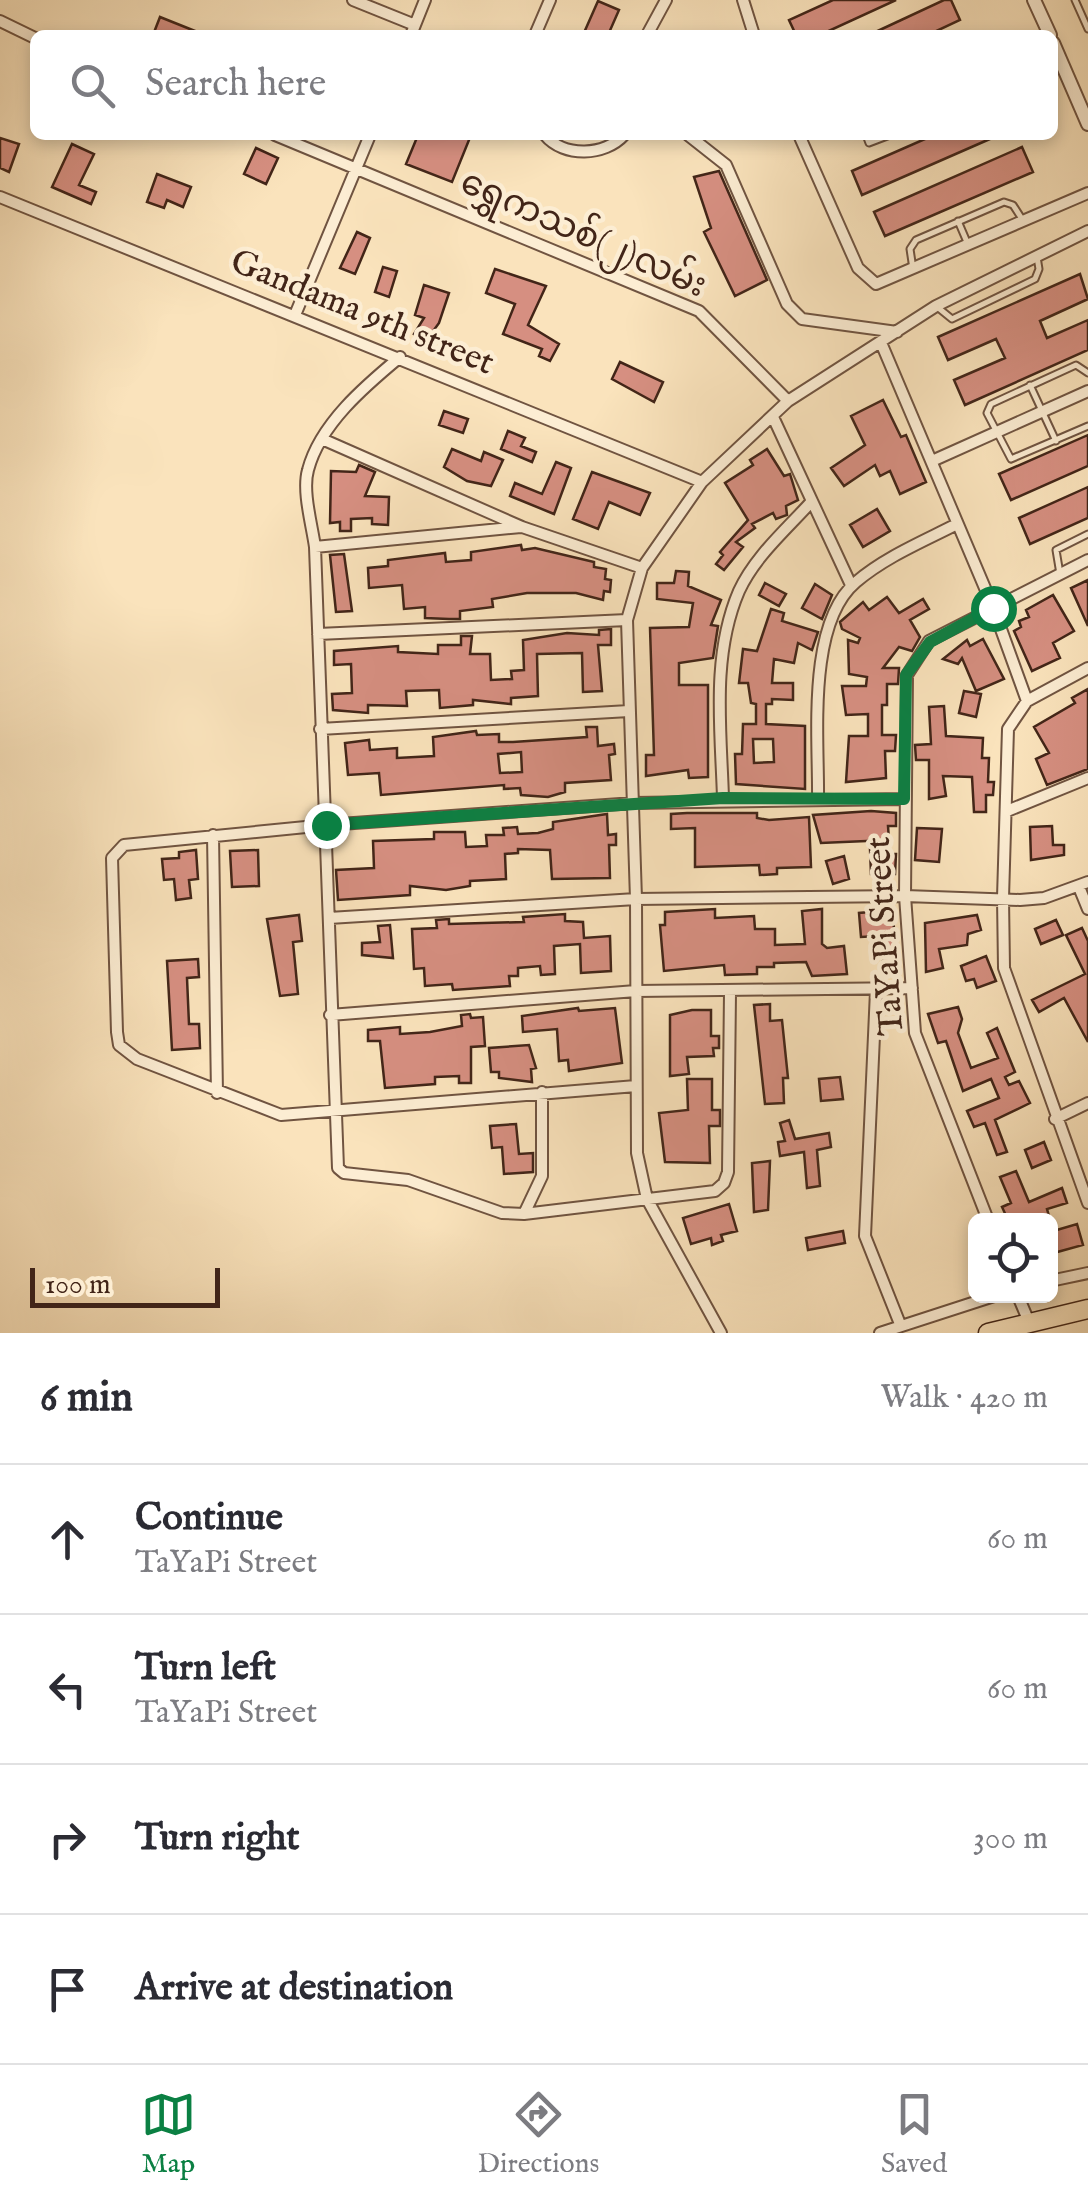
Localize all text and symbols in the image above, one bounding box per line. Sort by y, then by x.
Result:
search box [30,30,1058,140]
icon: search [65,58,120,113]
text: Search here [145,61,326,109]
street label: ရွှေကသစ်(၂)လမ်း [452,157,715,312]
street label: Gandama 9th street [224,240,500,386]
route start [971,586,1017,632]
route end [304,803,350,849]
street label: TaYaPi Street [857,835,915,1037]
map controls [968,1213,1058,1303]
button: locate [968,1213,1058,1303]
scale bar [30,1263,220,1308]
text: 100 m [45,1268,111,1303]
text: 6 min [40,1372,133,1425]
text: Walk · 420 m [881,1378,1048,1419]
text: Continue [135,1495,283,1543]
icon: ahead [40,1512,95,1567]
text: 60 m [987,1519,1048,1560]
text: TaYaPi Street [135,1543,317,1584]
text: Turn left [135,1645,276,1693]
icon: left [40,1662,95,1717]
text: 60 m [987,1669,1048,1710]
text: TaYaPi Street [135,1693,317,1734]
icon: right [40,1812,95,1867]
text: Turn right [135,1815,299,1863]
text: 300 m [973,1819,1048,1860]
icon: arrive [40,1962,95,2017]
text: Arrive at destination [135,1965,453,2013]
tab: Map [141,2087,196,2182]
tab: Directions [477,2087,599,2182]
tab: Saved [881,2087,947,2182]

